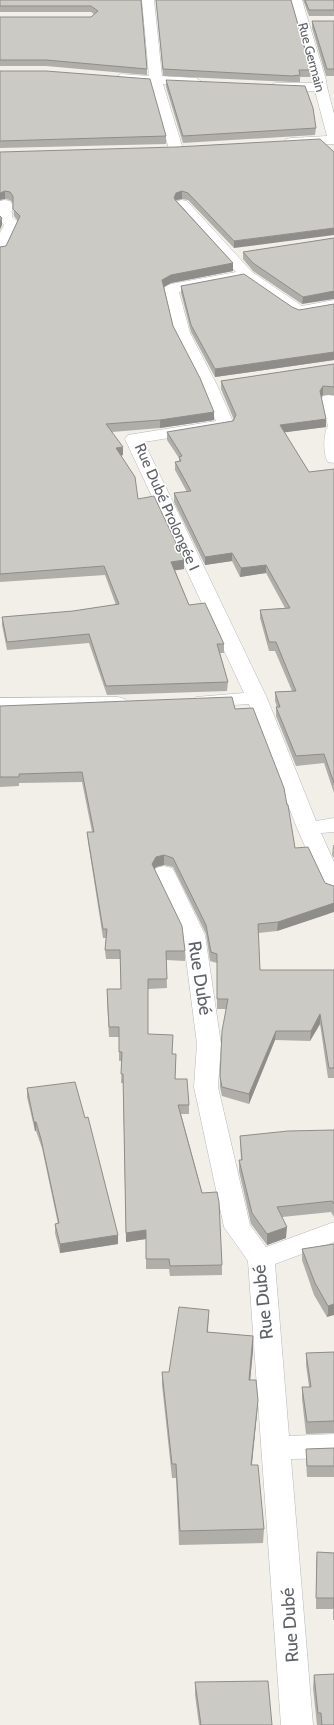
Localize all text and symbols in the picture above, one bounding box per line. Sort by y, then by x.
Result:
street label: Rue Germain [295,21,329,93]
street label: Rue Dubé Prolongée I [131,441,203,573]
street label: Rue Dubé [183,939,217,1017]
street label: Rue Dubé [248,1264,278,1340]
street label: Rue Dubé [276,1587,304,1663]

